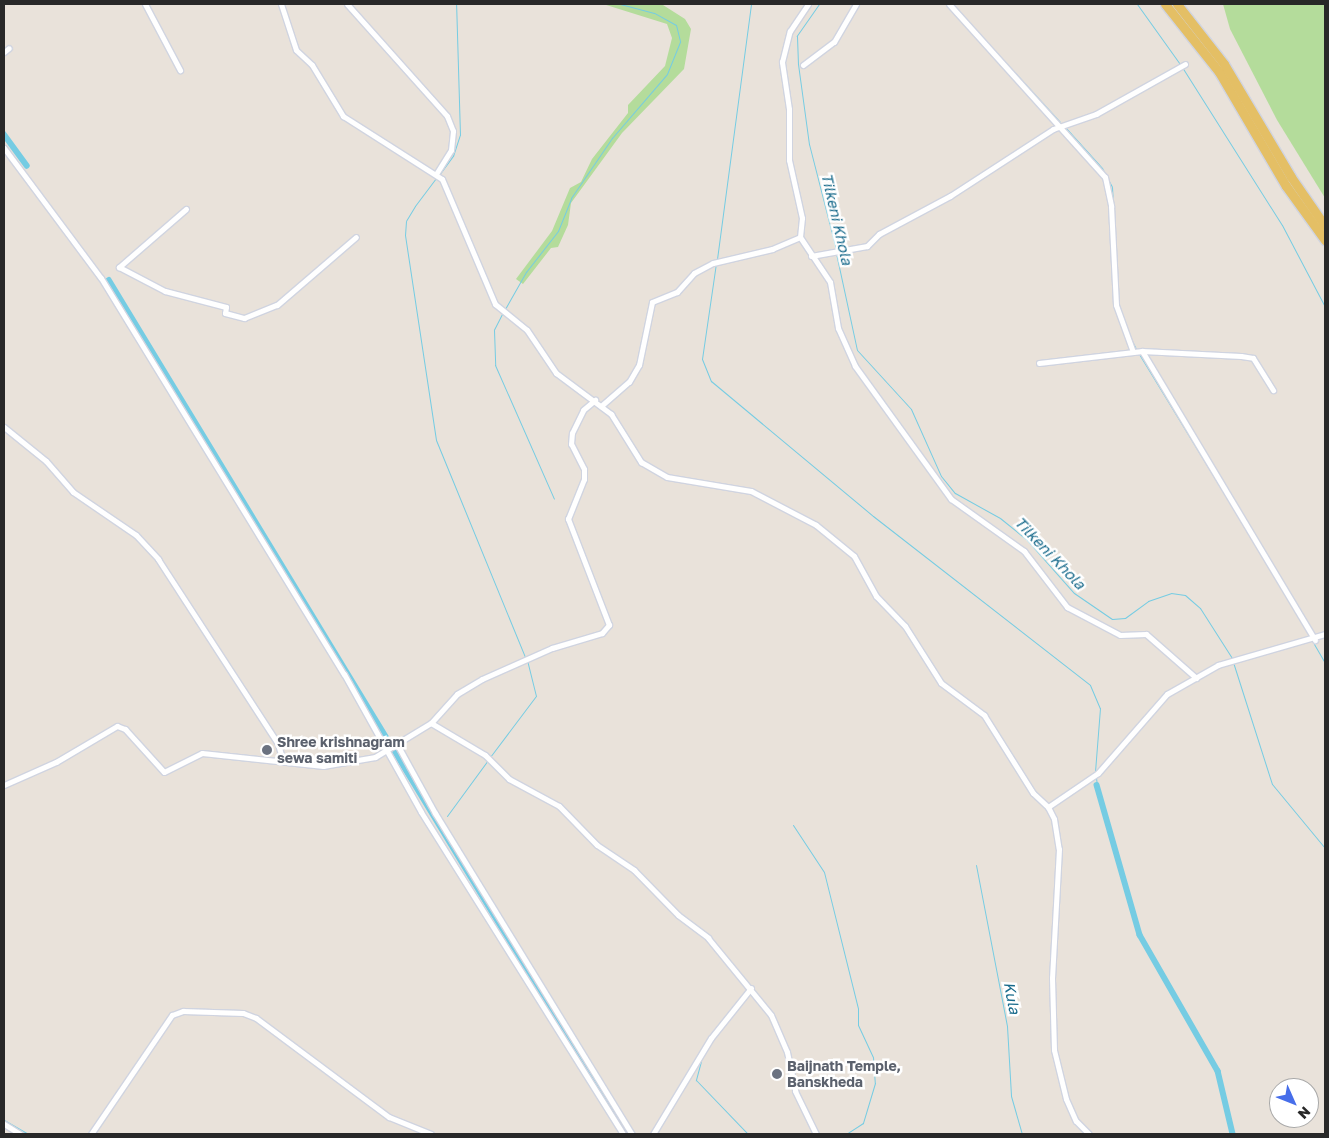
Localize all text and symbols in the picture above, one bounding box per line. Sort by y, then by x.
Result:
water label: Tilkeni Khola [818,171,856,267]
water label: Tilkeni Khola [1011,513,1089,593]
place label: Shree krishnagram sewa samiti [277,734,405,766]
marker: Shree krishnagram sewa samiti [261,744,273,756]
water label: Kula [1000,980,1024,1016]
place label: Baijnath Temple, Banskheda [787,1058,901,1090]
marker: Baijnath Temple, Banskheda [771,1068,783,1080]
north arrow [1269,1078,1319,1128]
text: N [1295,1103,1314,1123]

